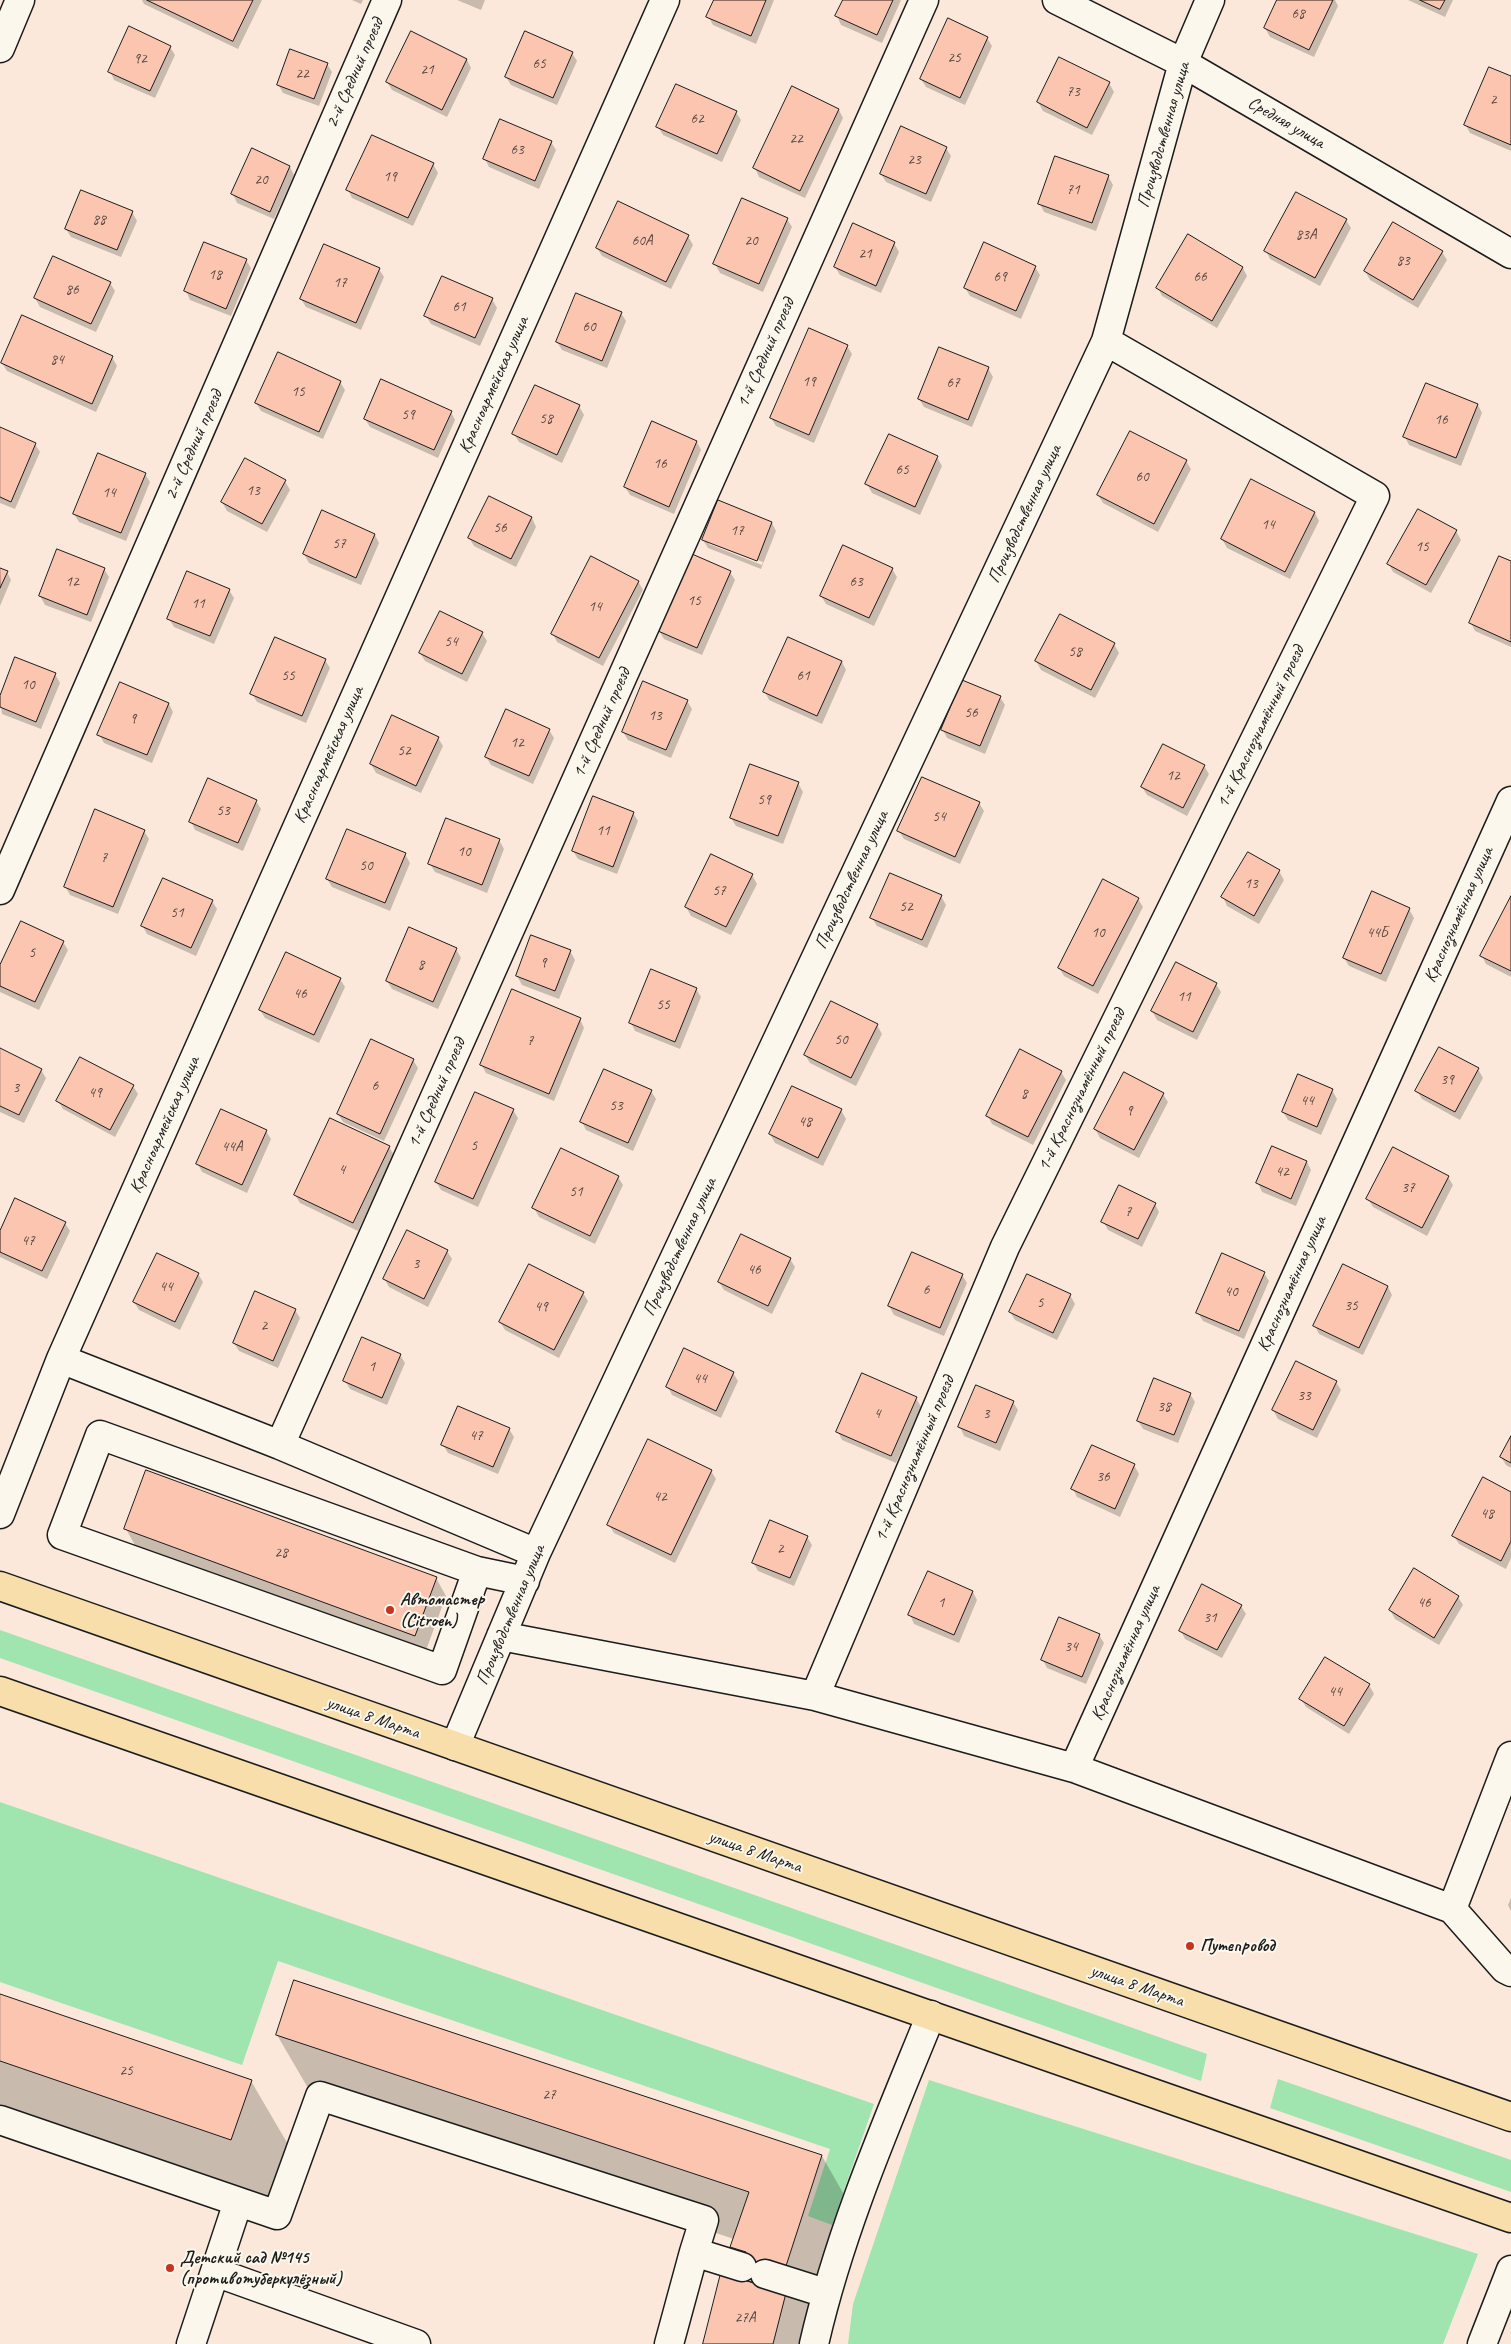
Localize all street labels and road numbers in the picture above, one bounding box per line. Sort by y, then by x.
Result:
street label: 2-й Средний проезд [321,15,389,131]
street label: Производственная улица [1133,60,1195,210]
street label: Средняя улица [1244,92,1328,154]
street label: 1-й Средний проезд [732,295,800,411]
street label: Красноармейская улица [454,313,534,457]
street label: 2-й Средний проезд [160,387,228,503]
street label: Производственная улица [983,441,1067,587]
street label: 1-й Краснознамённый проезд [1212,642,1310,812]
street label: 1-й Средний проезд [568,665,636,781]
street label: Красноармейская улица [289,683,369,827]
street label: Производственная улица [810,807,894,953]
street label: Краснознамённая улица [1420,844,1498,986]
street label: 1-й Краснознамённый проезд [1033,1005,1131,1175]
street label: 1-й Средний проезд [403,1035,471,1151]
street label: Красноармейская улица [125,1053,205,1197]
street label: Производственная улица [638,1174,722,1320]
street label: Краснознамённая улица [1253,1213,1331,1355]
street label: 1-й Краснознамённый проезд [870,1373,960,1545]
street label: Производственная улица [472,1542,550,1688]
street label: Краснознамённая улица [1087,1582,1165,1724]
street label: улица 8 Марта [324,1692,422,1744]
street label: улица 8 Марта [706,1826,804,1878]
street label: улица 8 Марта [1088,1960,1186,2012]

